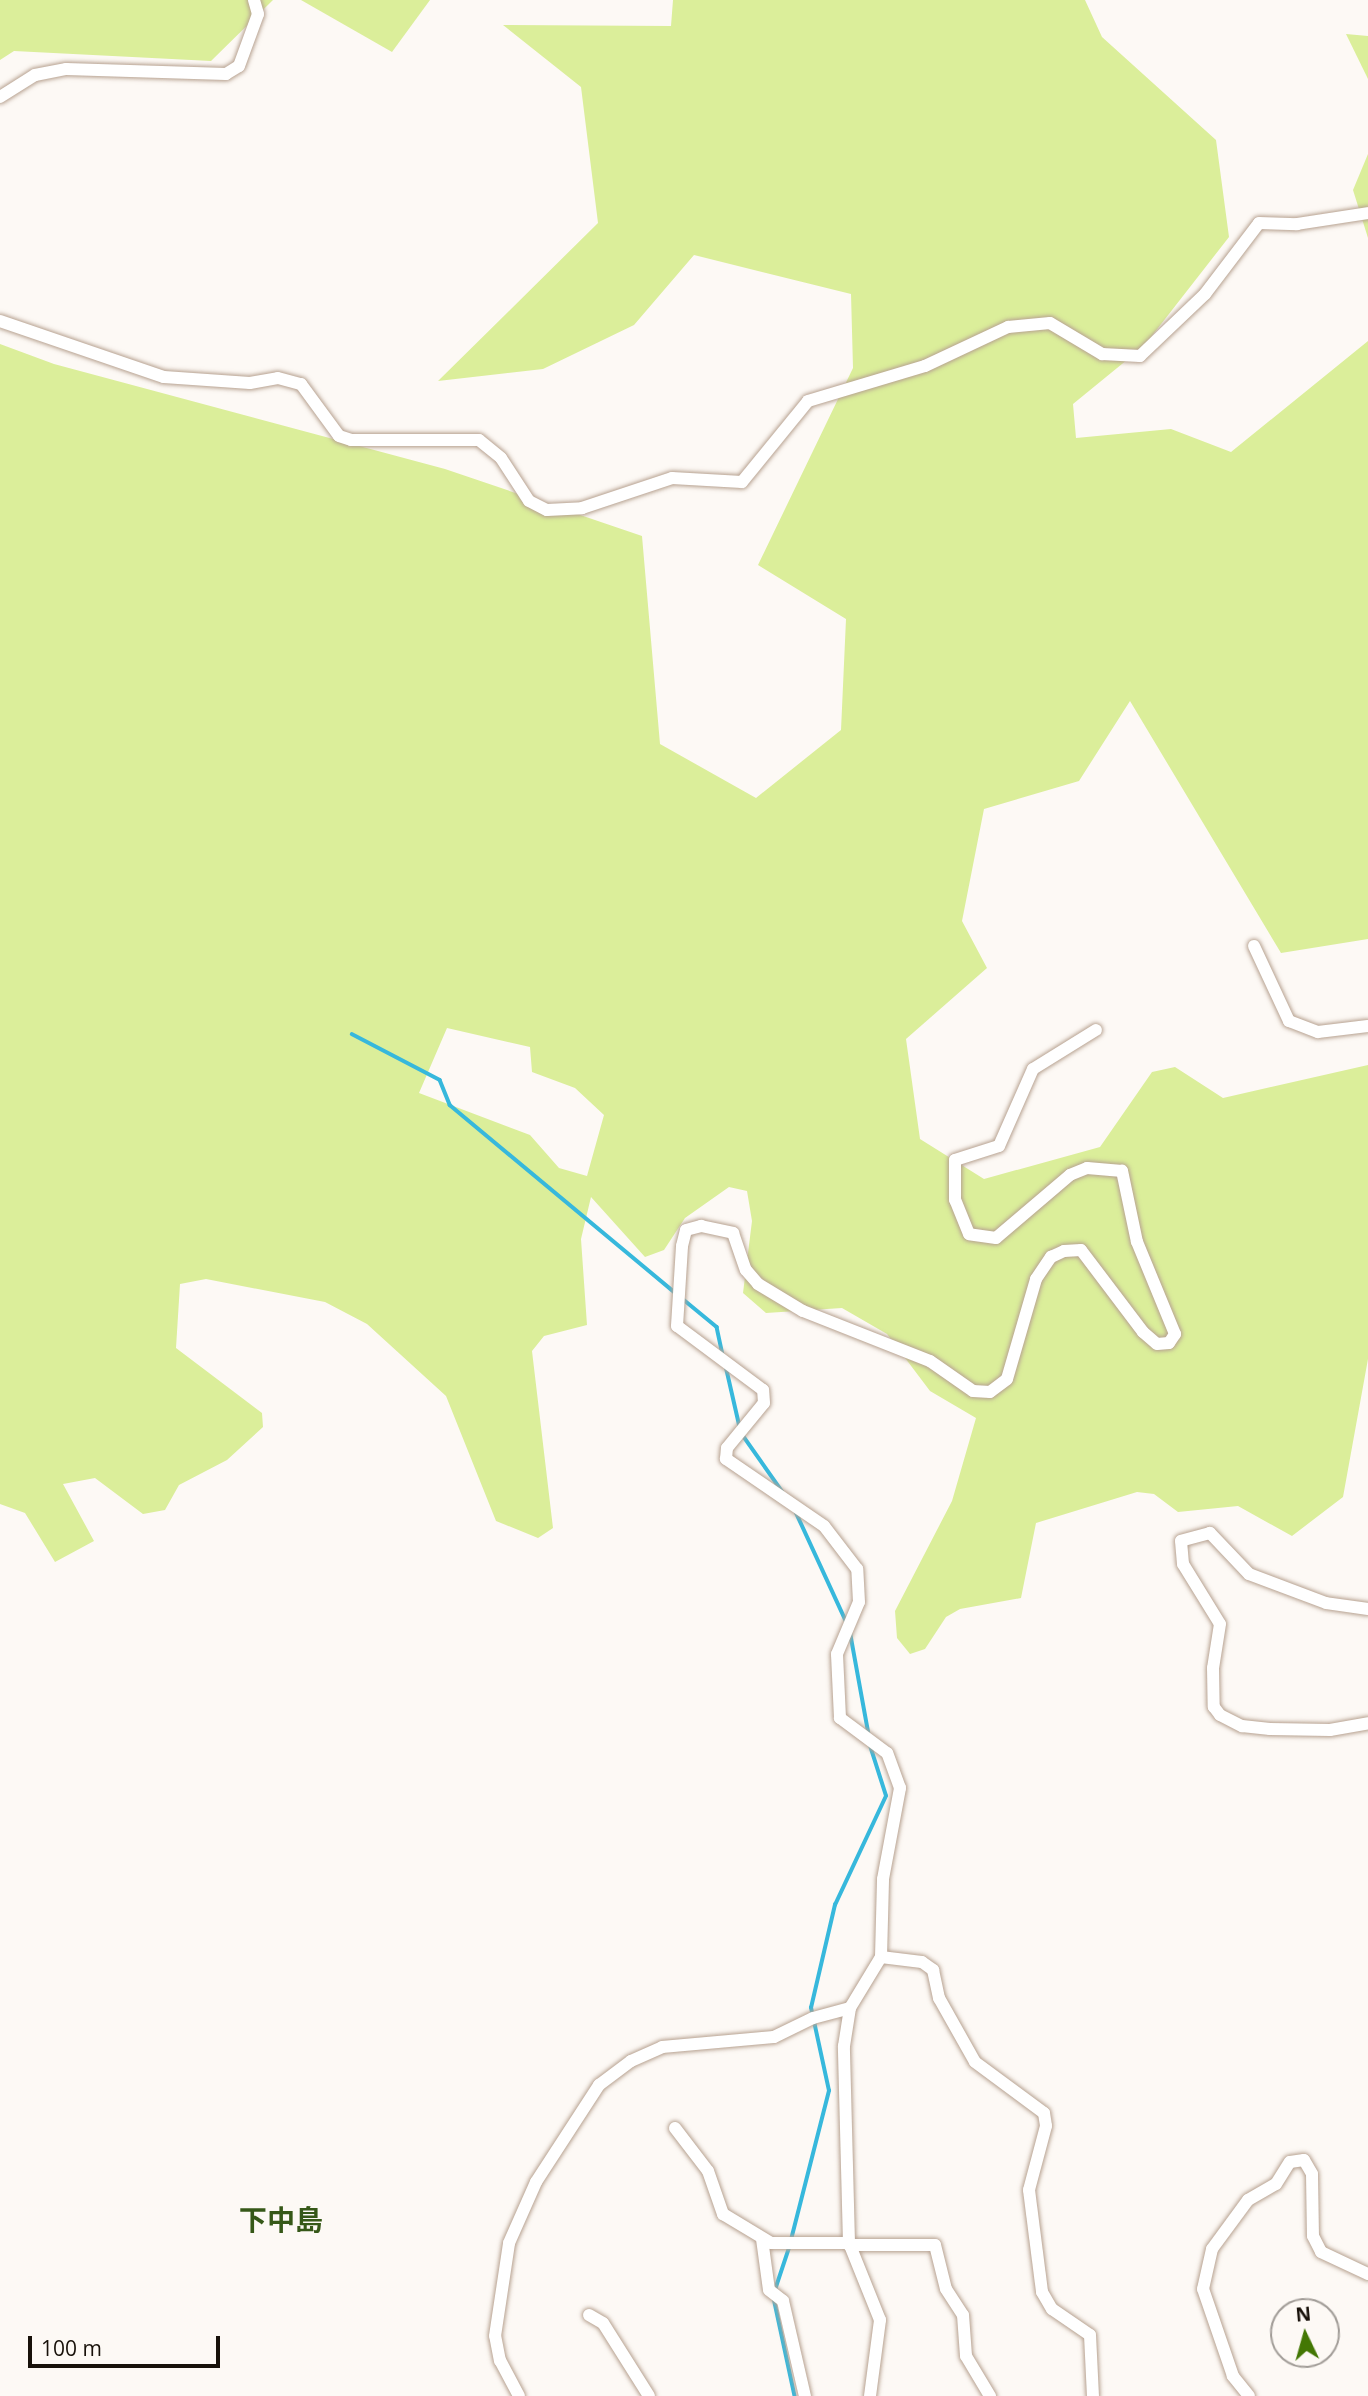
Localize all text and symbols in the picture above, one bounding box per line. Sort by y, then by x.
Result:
district label: 下中島 [239,2202,323,2236]
north arrow [1270,2298,1340,2368]
text: N [1295,2300,1312,2328]
scale bar [32,2322,224,2366]
text: 100 m [41,2334,102,2362]

